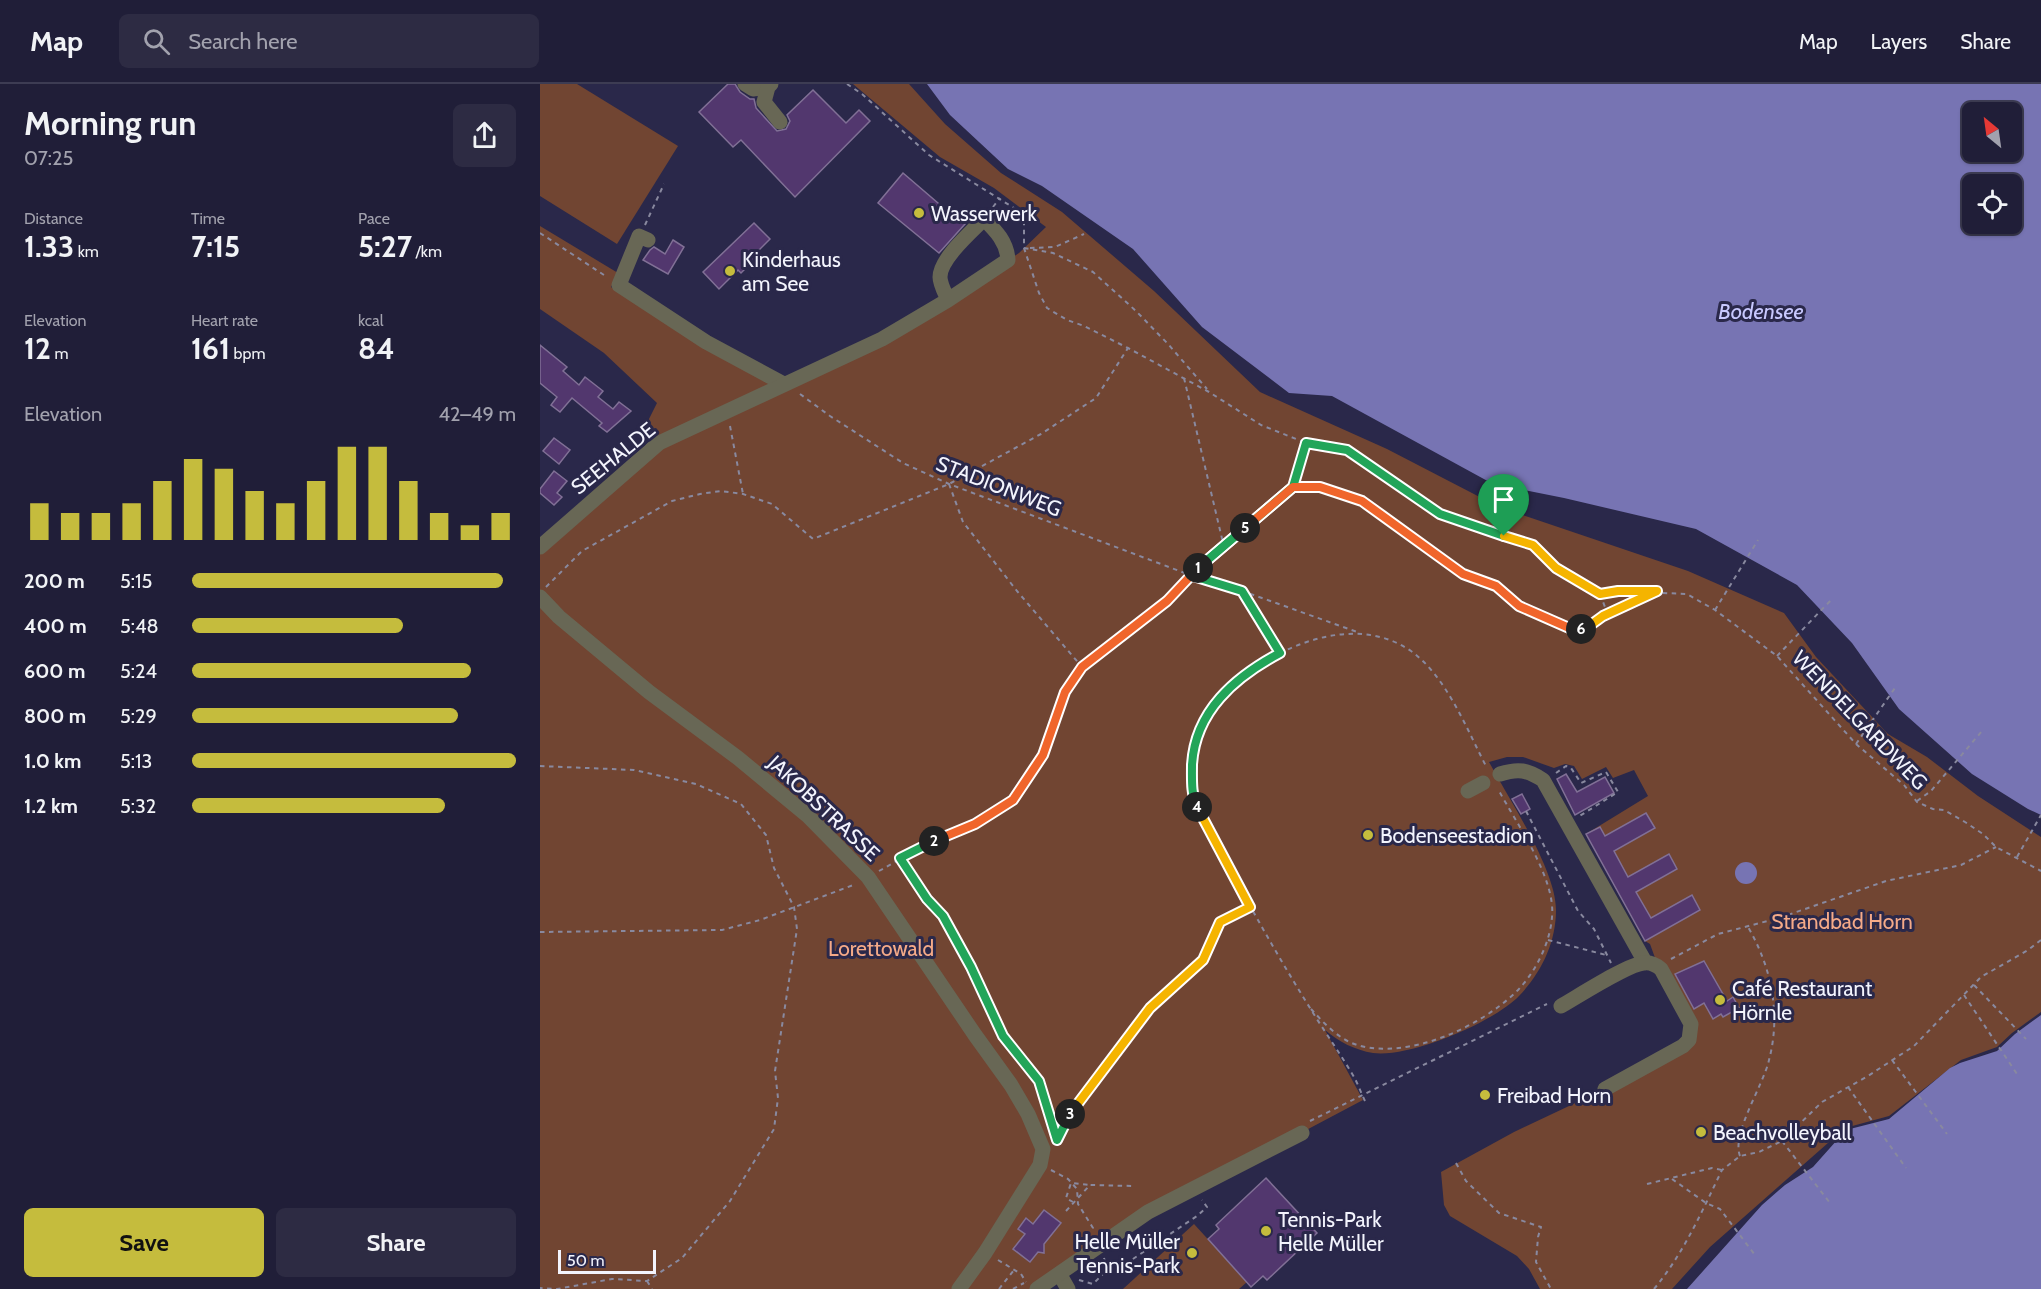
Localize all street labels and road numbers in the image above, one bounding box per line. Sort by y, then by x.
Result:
street label: SEEHALDE [566,417,660,499]
street label: STADIONWEG [933,451,1065,521]
street label: WENDELGARDWEG [1787,645,1933,795]
street label: JAKOBSTRASSE [762,749,885,866]

